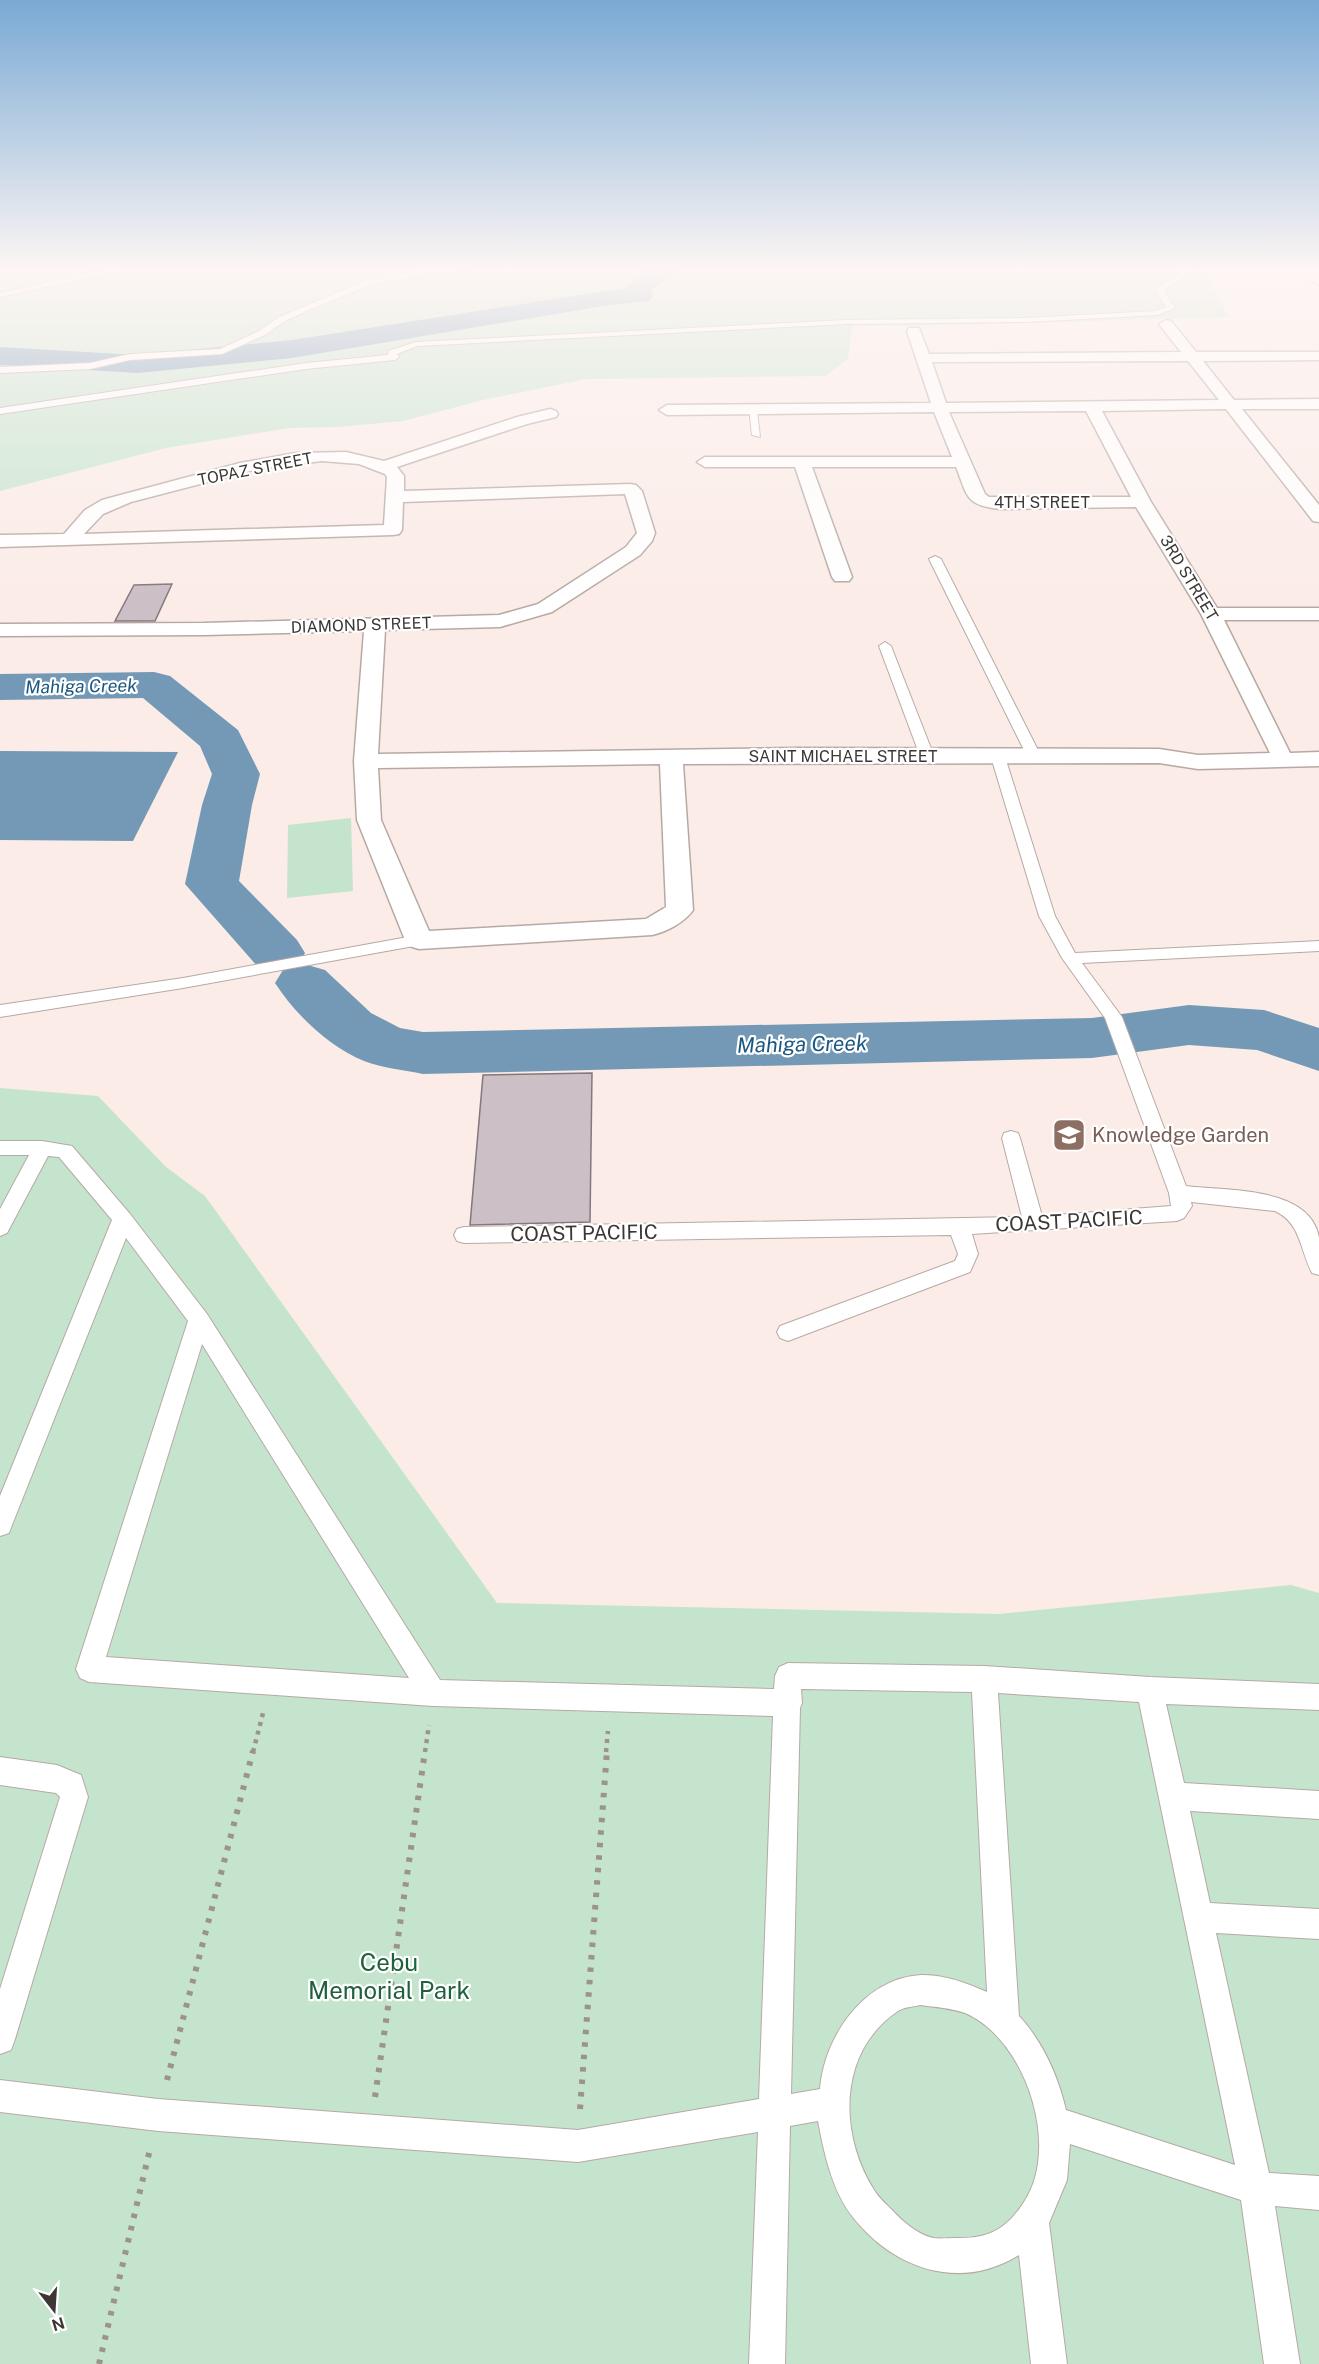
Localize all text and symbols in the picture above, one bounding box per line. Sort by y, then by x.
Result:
street label: TOPAZ STREET [196,448,314,489]
street label: 4TH STREET [994,493,1090,512]
street label: 3RD STREET [1156,532,1222,625]
street label: DIAMOND STREET [290,613,432,637]
water label: Mahiga Creek [25,675,137,697]
street label: SAINT MICHAEL STREET [749,747,938,766]
water label: Mahiga Creek [737,1030,868,1058]
school or university icon: Knowledge Garden [1051,1117,1087,1153]
place label: Knowledge Garden [1092,1123,1269,1147]
street label: COAST PACIFIC [995,1205,1143,1237]
street label: COAST PACIFIC [510,1220,658,1246]
park label: Cebu Memorial Park [308,1948,470,2004]
north arrow [24,2280,84,2340]
text: N [49,2313,67,2335]

